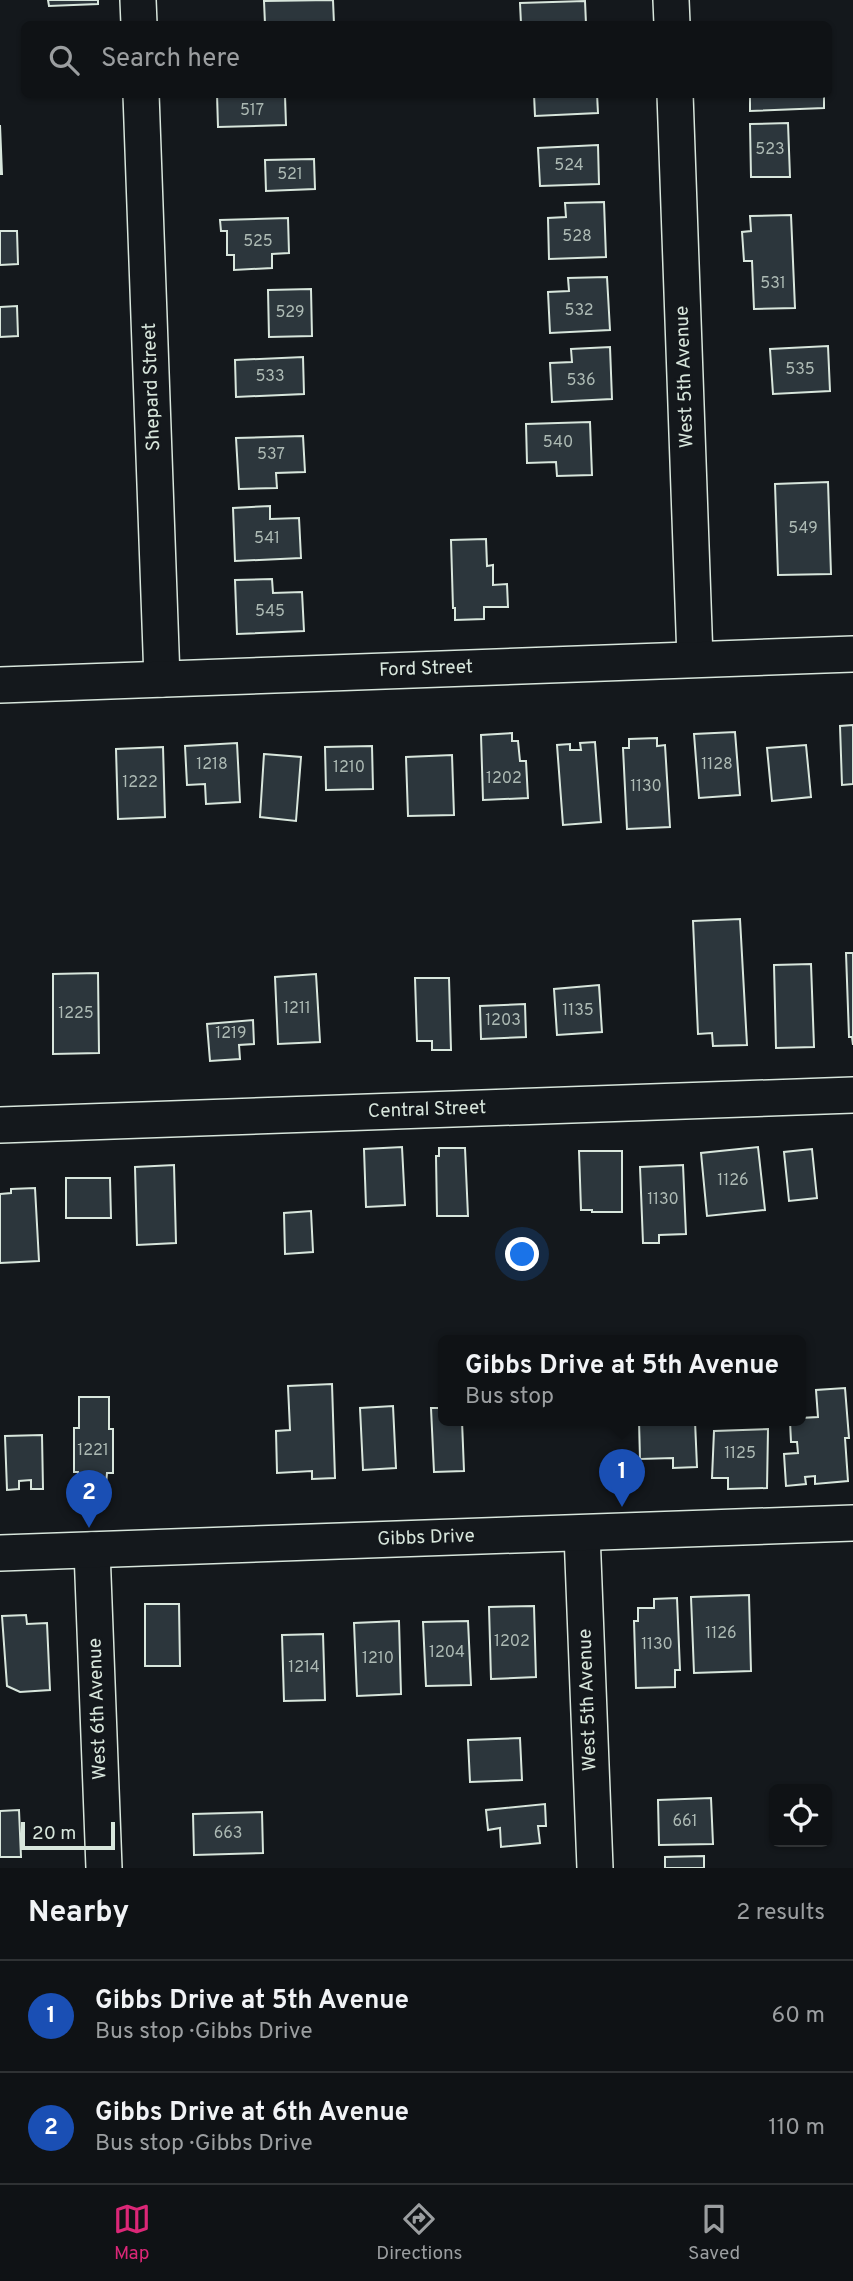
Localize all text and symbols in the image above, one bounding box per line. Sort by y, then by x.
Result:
search box [21,21,832,98]
icon: search [45,41,83,79]
text: Search here [101,43,240,76]
house number: 517 [240,101,264,121]
house number: 523 [755,140,785,160]
house number: 524 [554,156,584,176]
house number: 521 [277,165,303,185]
house number: 528 [562,227,592,247]
house number: 525 [243,232,273,252]
house number: 531 [760,274,786,294]
house number: 532 [564,301,594,321]
house number: 529 [275,303,305,323]
street label: West 5th Avenue [671,305,699,449]
street label: Shepard Street [138,322,166,452]
house number: 535 [785,360,815,380]
house number: 533 [255,367,285,387]
house number: 536 [566,371,596,391]
house number: 540 [543,433,573,453]
house number: 537 [257,445,285,465]
house number: 549 [788,519,818,539]
house number: 541 [254,529,280,549]
house number: 545 [255,602,285,622]
street label: Ford Street [379,655,473,683]
house number: 1218 [196,755,228,775]
house number: 1128 [701,755,733,775]
house number: 1210 [333,758,365,778]
house number: 1202 [486,769,522,789]
house number: 1222 [122,773,158,793]
house number: 1130 [630,777,662,797]
house number: 1211 [283,999,311,1019]
house number: 1135 [562,1001,594,1021]
house number: 1225 [58,1004,94,1024]
house number: 1203 [485,1011,521,1031]
house number: 1219 [215,1024,247,1044]
street label: Central Street [367,1096,487,1124]
house number: 1126 [717,1171,749,1191]
house number: 1130 [647,1190,679,1210]
your location [505,1237,539,1271]
popup [438,1335,806,1426]
text: Gibbs Drive at 5th Avenue [465,1350,779,1383]
text: Bus stop [465,1383,554,1412]
house number: 1221 [77,1441,109,1461]
house number: 1125 [724,1444,756,1464]
pin: 1 [599,1449,645,1507]
pin: 2 [66,1470,112,1528]
street label: Gibbs Drive [377,1524,475,1552]
house number: 1126 [705,1624,737,1644]
street label: West 5th Avenue [574,1628,602,1772]
house number: 1202 [494,1632,530,1652]
house number: 1130 [641,1635,673,1655]
street label: West 6th Avenue [84,1638,112,1780]
house number: 1204 [429,1643,465,1663]
house number: 1210 [362,1649,394,1669]
house number: 1214 [288,1658,320,1678]
map controls [769,1784,832,1847]
button: locate [769,1784,832,1847]
house number: 661 [672,1812,698,1832]
scale bar [21,1819,116,1851]
text: 20 m [32,1822,76,1846]
house number: 663 [214,1824,242,1844]
text: Nearby [28,1895,129,1932]
text: 2 results [736,1899,825,1928]
text: Gibbs Drive at 5th Avenue [95,1985,409,2018]
text: 1 [46,2002,56,2031]
text: 60 m [772,2002,825,2031]
text: Bus stop · Gibbs Drive [95,2018,313,2047]
text: Gibbs Drive at 6th Avenue [95,2097,409,2130]
text: 2 [44,2114,58,2143]
text: 110 m [768,2114,825,2143]
text: Bus stop · Gibbs Drive [95,2130,313,2159]
tab: Map [113,2200,151,2266]
tab: Directions [376,2200,463,2266]
tab: Saved [688,2200,740,2266]

